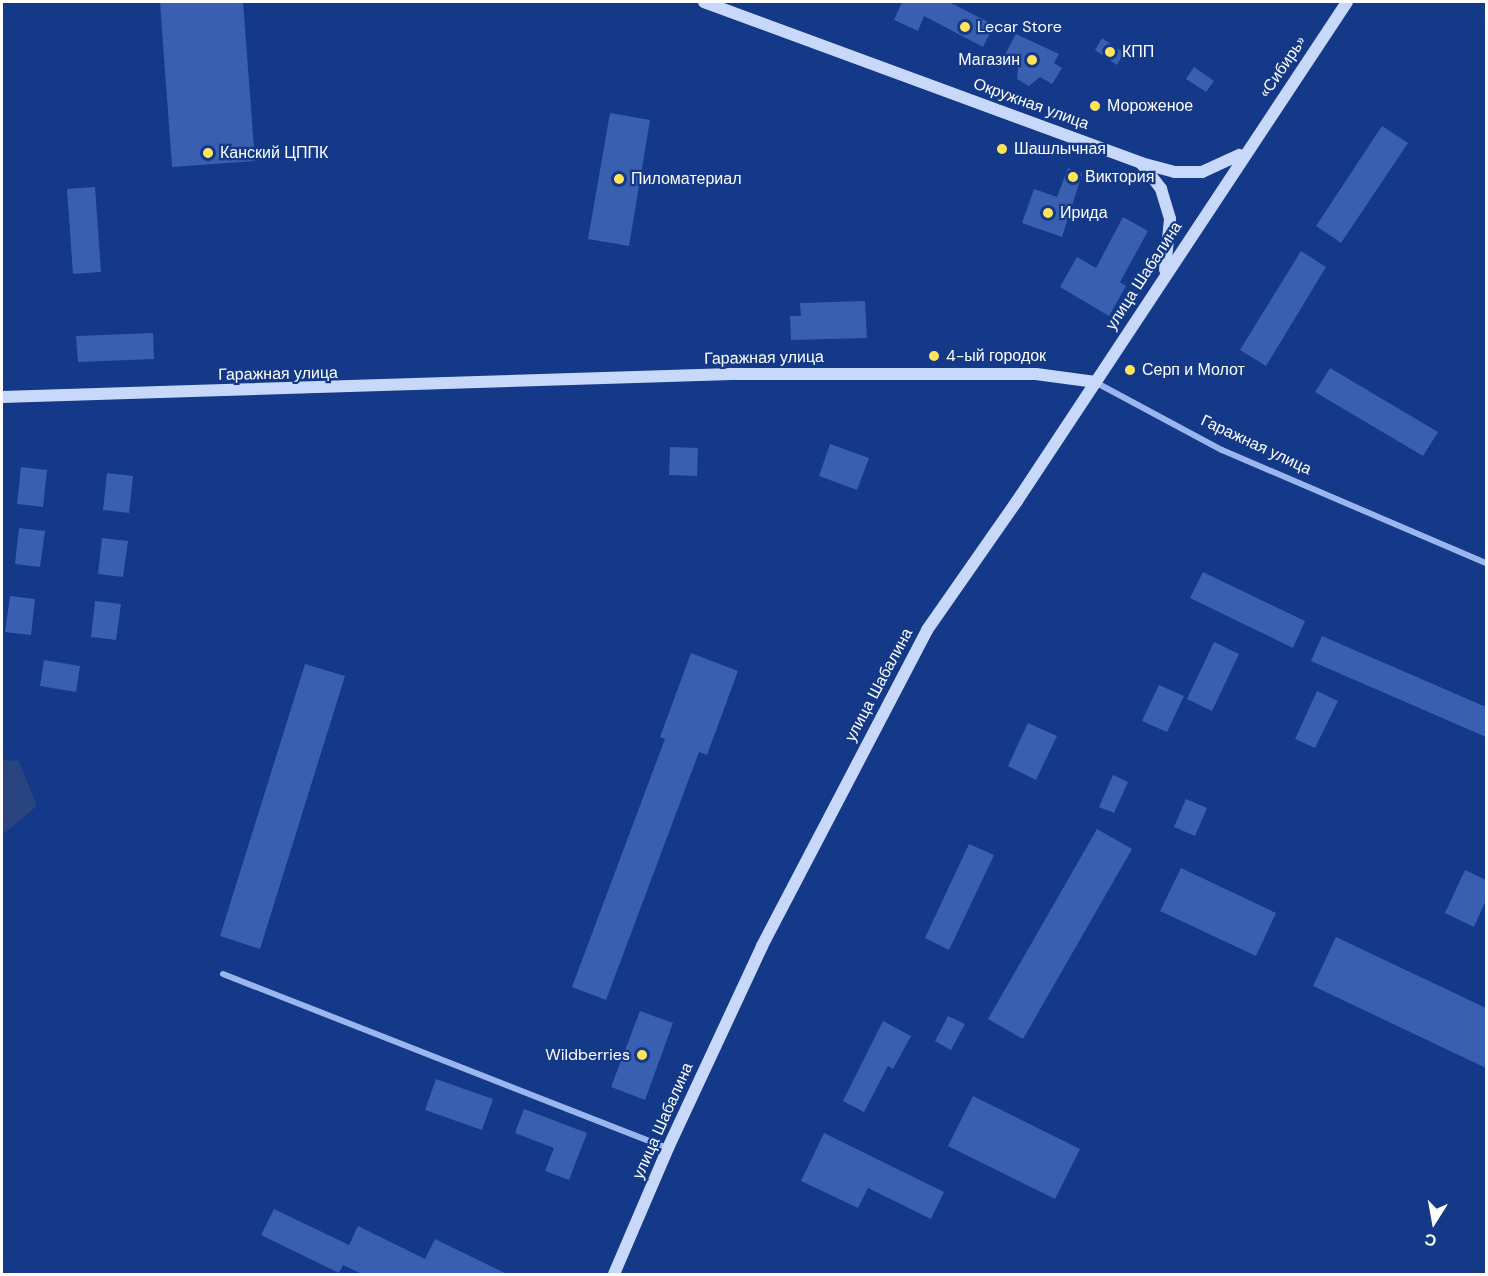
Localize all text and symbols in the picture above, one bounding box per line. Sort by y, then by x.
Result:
place label: Lecar Store [977,17,1062,37]
marker: Lecar Store [958,20,972,34]
street label: «Сибирь» [1255,32,1311,102]
place label: КПП [1122,42,1154,62]
marker: КПП [1103,45,1117,59]
place label: Магазин [958,50,1020,70]
marker: Магазин [1025,53,1039,67]
street label: Окружная улица [971,74,1091,134]
place label: Мороженое [1107,96,1193,116]
marker: Мороженое [1088,99,1102,113]
place label: Шашлычная [1014,139,1106,159]
marker: Шашлычная [995,142,1009,156]
place label: Канский ЦППК [220,143,328,163]
marker: Канский ЦППК [201,146,215,160]
place label: Виктория [1085,167,1154,187]
place label: Пиломатериал [631,169,742,189]
marker: Виктория [1066,170,1080,184]
marker: Пиломатериал [612,172,626,186]
place label: Ирида [1060,203,1108,223]
marker: Ирида [1041,206,1055,220]
street label: улица Шабалина [1102,218,1186,334]
place label: 4-ый городок [946,346,1046,366]
street label: Гаражная улица [704,347,824,369]
marker: 4-ый городок [927,349,941,363]
place label: Серп и Молот [1142,360,1245,380]
street label: Гаражная улица [218,363,338,385]
marker: Серп и Молот [1123,363,1137,377]
street label: Гаражная улица [1198,411,1314,479]
street label: улица Шабалина [841,625,917,745]
place label: Wildberries [545,1045,630,1065]
marker: Wildberries [635,1048,649,1062]
street label: улица Шабалина [629,1060,697,1182]
north arrow [1404,1192,1464,1252]
text: С [1423,1229,1438,1252]

